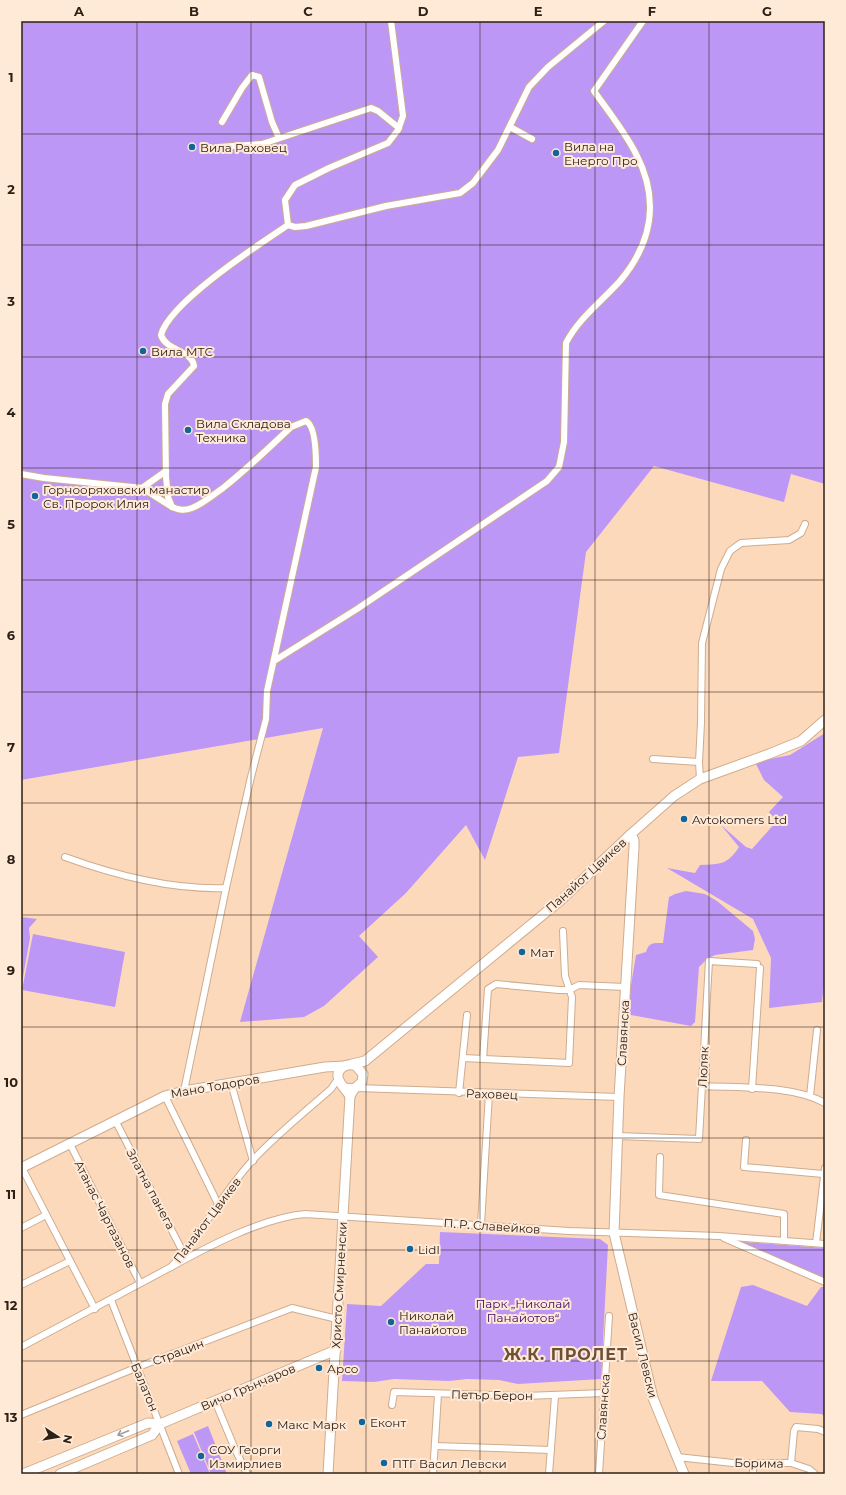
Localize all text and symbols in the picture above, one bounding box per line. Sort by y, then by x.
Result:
text: A [73,3,85,19]
text: B [189,3,199,19]
text: C [303,3,313,19]
text: D [418,3,429,19]
text: E [534,3,543,19]
text: F [648,3,656,19]
text: G [762,3,772,19]
text: 1 [8,69,14,85]
place label: Вила на Енерго Про [564,139,638,168]
place label: Вила Раховец [200,140,287,155]
marker: Вила Раховец [187,142,197,152]
marker: Вила на Енерго Про [551,148,561,158]
text: 2 [7,181,15,197]
text: 3 [6,293,15,309]
place label: Вила МТС [151,344,213,359]
marker: Вила МТС [138,346,148,356]
text: 4 [7,404,16,420]
place label: Вила Складова Техника [196,416,291,445]
marker: Вила Складова Техника [183,425,193,435]
place label: Горнооряховски манастир Св. Пророк Илия [43,482,210,511]
marker: Горнооряховски манастир Св. Пророк Илия [30,491,40,501]
text: 5 [7,516,15,532]
text: 6 [7,627,16,643]
text: 7 [7,739,15,755]
place label: Avtokomers Ltd [692,812,787,827]
marker: Avtokomers Ltd [679,814,689,824]
street label: Панайот Цвикев [543,835,629,915]
text: 8 [7,851,16,867]
place label: Мат [530,945,555,960]
marker: Мат [517,947,527,957]
text: 9 [7,962,15,978]
street label: Славянска [614,1000,632,1066]
street label: Люляк [694,1046,712,1088]
street label: Мано Тодоров [169,1071,261,1101]
text: 10 [4,1074,18,1090]
street label: Раховец [466,1086,518,1102]
street label: Златна панега [123,1146,179,1232]
street label: Атанас Чартазанов [71,1158,139,1270]
street label: Панайот Цвикев [170,1174,244,1266]
text: 11 [6,1186,16,1202]
street label: П. Р. Славейков [443,1215,541,1237]
street label: Христо Смирненски [328,1221,350,1349]
place label: Lidl [418,1242,440,1257]
marker: Lidl [405,1244,415,1254]
park label: Парк „Николай Панайотов“ [475,1296,571,1325]
text: 12 [5,1297,18,1313]
place label: Николай Панайотов [399,1308,467,1337]
street label: Васил Левски [625,1311,661,1399]
marker: Николай Панайотов [386,1317,396,1327]
street label: Страцин [150,1335,206,1369]
district label: Ж.К. ПРОЛЕТ [504,1345,628,1364]
street label: Балатон [128,1360,162,1414]
street label: Вичо Грънчаров [198,1360,298,1414]
place label: Арсо [327,1361,359,1376]
marker: Арсо [314,1363,324,1373]
street label: Славянска [593,1373,613,1441]
street label: Петър Берон [451,1387,533,1403]
text: 13 [5,1409,18,1425]
place label: Еконт [370,1415,406,1430]
north arrow [38,1417,78,1457]
place label: Макс Марк [277,1417,346,1432]
marker: Еконт [357,1417,367,1427]
marker: Макс Марк [264,1419,274,1429]
one-way arrow [118,1429,130,1437]
text: N [60,1433,76,1445]
place label: СОУ Георги Измирлиев [209,1442,282,1471]
marker: СОУ Георги Измирлиев [196,1451,206,1461]
street label: Борима [734,1455,784,1471]
place label: ПТГ Васил Левски [392,1456,507,1471]
marker: ПТГ Васил Левски [379,1458,389,1468]

